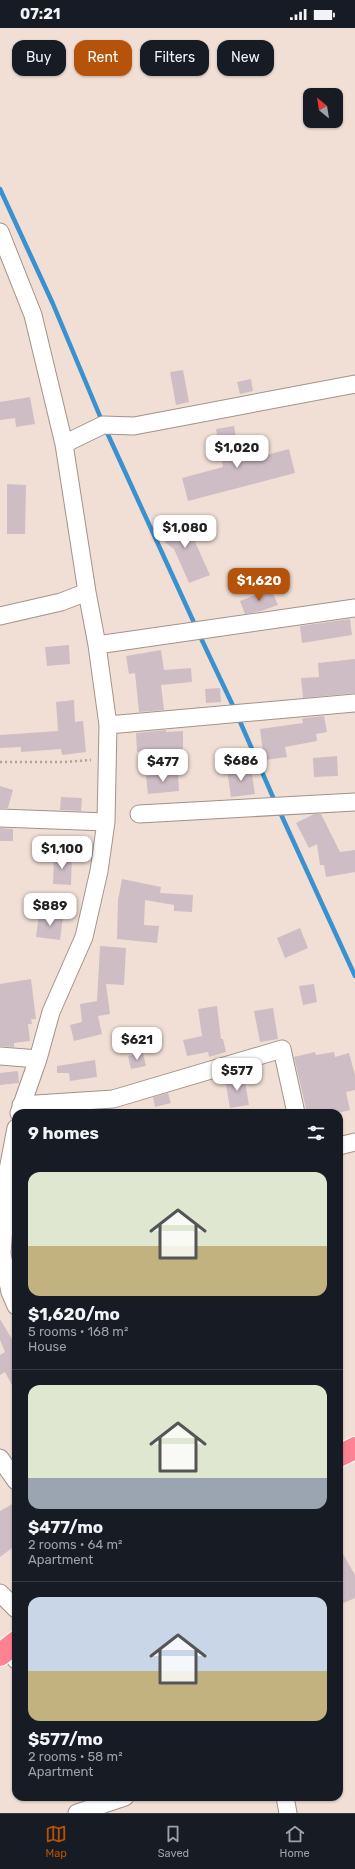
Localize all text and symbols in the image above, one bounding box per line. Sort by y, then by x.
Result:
text: 07:21 [20,5,60,23]
chip: Buy [12,40,66,76]
chip: Rent [74,40,132,76]
chip: Filters [140,40,209,76]
chip: New [217,40,274,76]
north arrow [303,88,343,128]
map controls [303,88,343,128]
pin: $1,020 [204,435,270,469]
text: $1,020 [215,440,259,455]
pin: $1,080 [152,515,218,549]
text: $1,080 [162,520,208,535]
pin: $1,620 [226,568,292,602]
text: $1,620 [237,573,281,588]
pin: $686 [217,748,265,782]
pin: $477 [139,749,187,783]
text: $686 [224,753,258,768]
text: $477 [147,754,179,769]
pin: $1,100 [29,836,95,870]
text: $1,100 [41,841,83,856]
pin: $889 [26,893,74,927]
text: $889 [33,898,67,913]
pin: $621 [113,1027,161,1061]
text: $621 [121,1032,153,1047]
pin: $577 [213,1058,261,1092]
text: $577 [221,1063,253,1078]
icon: filters [305,1122,327,1144]
text: 9 homes [28,1123,99,1143]
icon: home [142,1198,214,1270]
text: $1,620/mo [28,1304,120,1324]
text: 5 rooms · 168 m² [28,1324,128,1339]
text: House [28,1339,66,1354]
icon: home [142,1411,214,1483]
text: $477/mo [28,1517,103,1537]
text: 2 rooms · 64 m² [28,1537,123,1552]
text: Apartment [28,1552,93,1567]
icon: home [142,1623,214,1695]
text: $577/mo [28,1729,103,1749]
text: 2 rooms · 58 m² [28,1749,123,1764]
text: Apartment [28,1764,93,1779]
tab: Map [45,1823,67,1860]
tab: Saved [158,1823,189,1860]
tab: Home [280,1823,310,1860]

